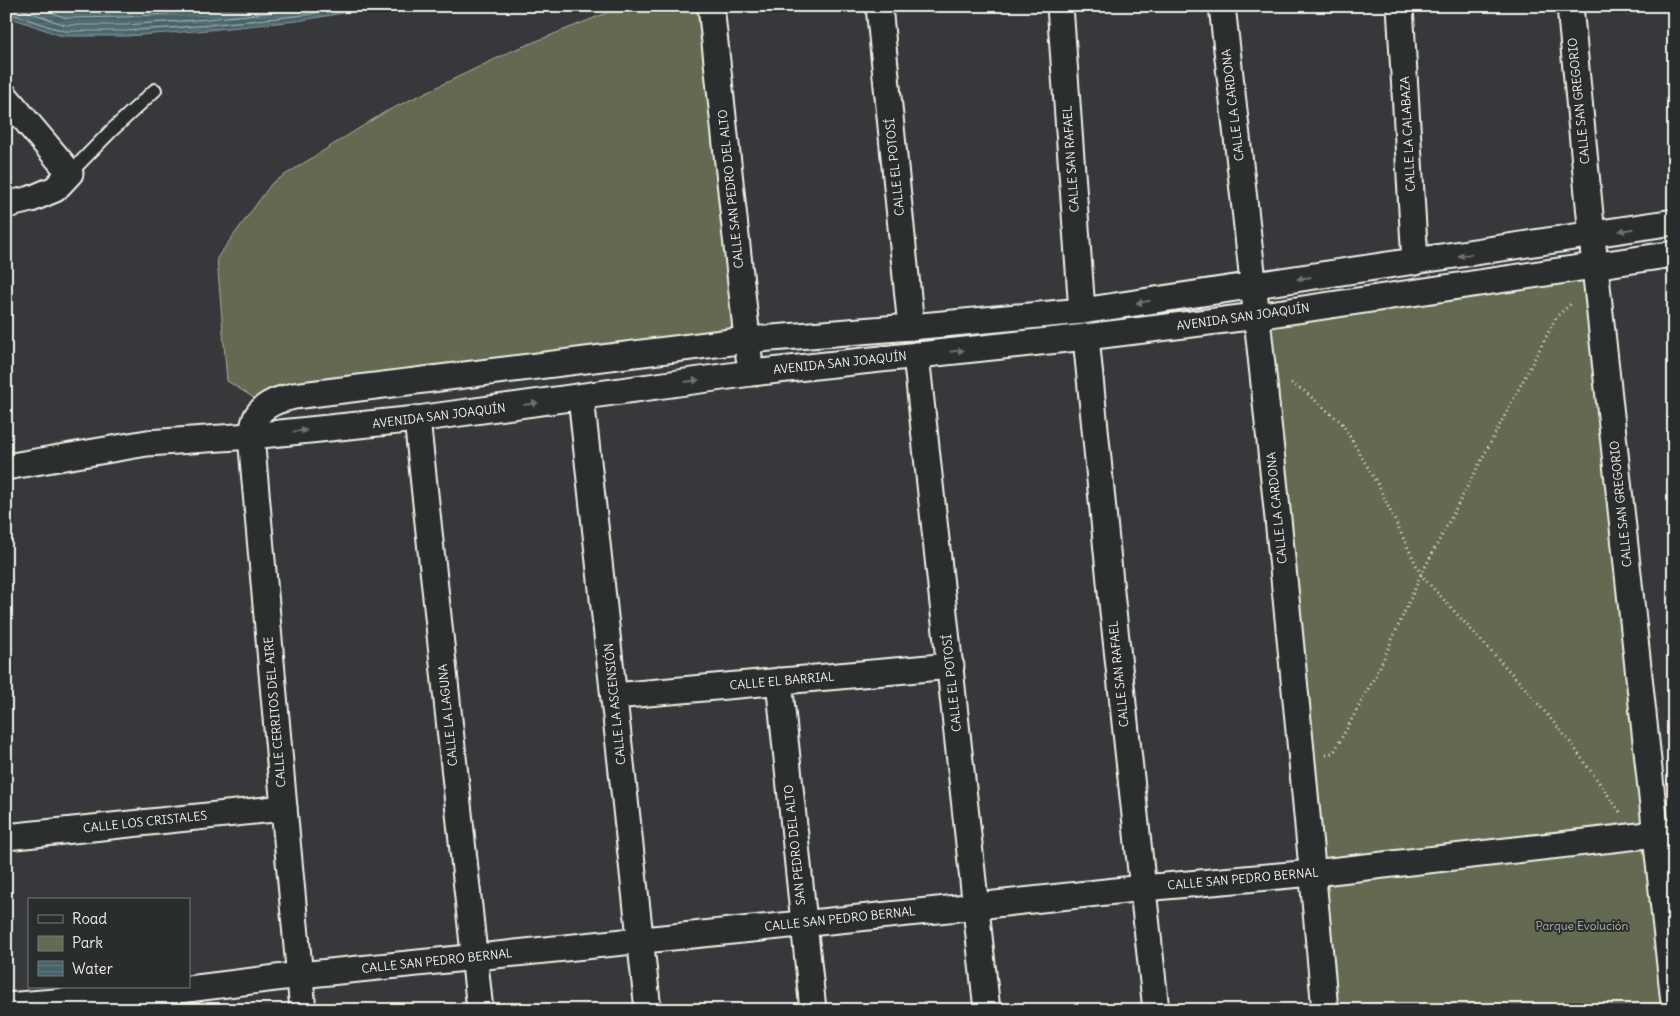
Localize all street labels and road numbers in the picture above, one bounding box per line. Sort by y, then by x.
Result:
street label: CALLE SAN GREGORIO [1564,37,1593,165]
street label: CALLE LA CARDONA [1218,48,1247,162]
street label: CALLE LA CALABAZA [1397,76,1418,192]
street label: CALLE SAN RAFAEL [1059,105,1082,213]
street label: CALLE SAN PEDRO DEL ALTO [715,109,746,269]
street label: CALLE EL POTOSÍ [882,117,907,217]
street label: AVENIDA SAN JOAQUÍN [1176,300,1310,333]
street label: AVENIDA SAN JOAQUÍN [773,348,907,377]
street label: AVENIDA SAN JOAQUÍN [372,400,506,431]
street label: CALLE SAN GREGORIO [1606,440,1635,568]
street label: CALLE LA CARDONA [1263,451,1290,565]
street label: CALLE SAN RAFAEL [1105,620,1132,728]
street label: CALLE EL POTOSÍ [939,633,964,733]
street label: CALLE CERRITOS DEL AIRE [260,636,289,788]
street label: CALLE LA ASCENSIÓN [601,642,628,766]
street label: CALLE LA LAGUNA [435,663,460,767]
street label: CALLE EL BARRIAL [729,668,836,693]
street label: SAN PEDRO DEL ALTO [781,784,808,906]
street label: CALLE LOS CRISTALES [82,808,208,835]
street label: CALLE SAN PEDRO BERNAL [1167,864,1320,893]
street label: CALLE SAN PEDRO BERNAL [764,903,917,934]
street label: CALLE SAN PEDRO BERNAL [361,945,514,976]

